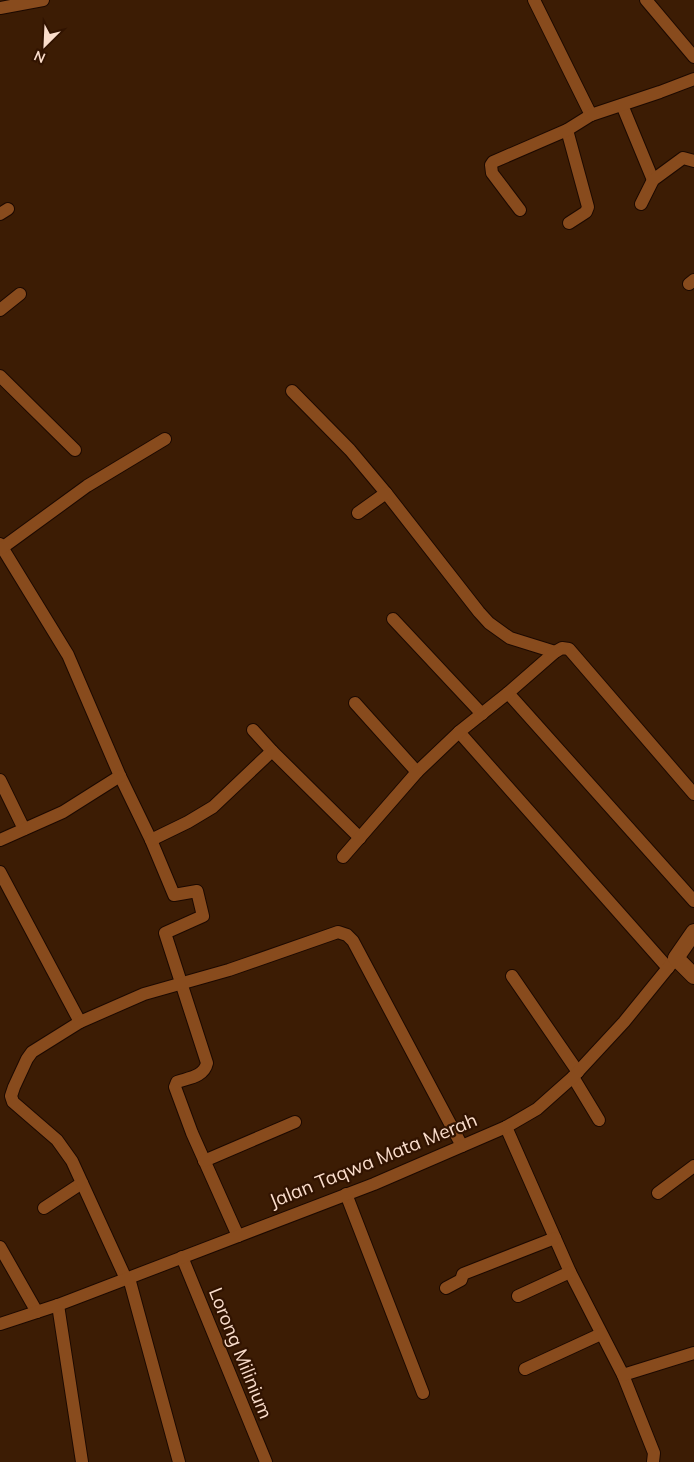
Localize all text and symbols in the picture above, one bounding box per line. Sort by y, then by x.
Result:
north arrow [20,20,70,70]
text: N [31,47,48,67]
street label: Jalan Taqwa Mata Merah [266,1107,480,1213]
street label: Lorong Milinium [204,1284,278,1422]

